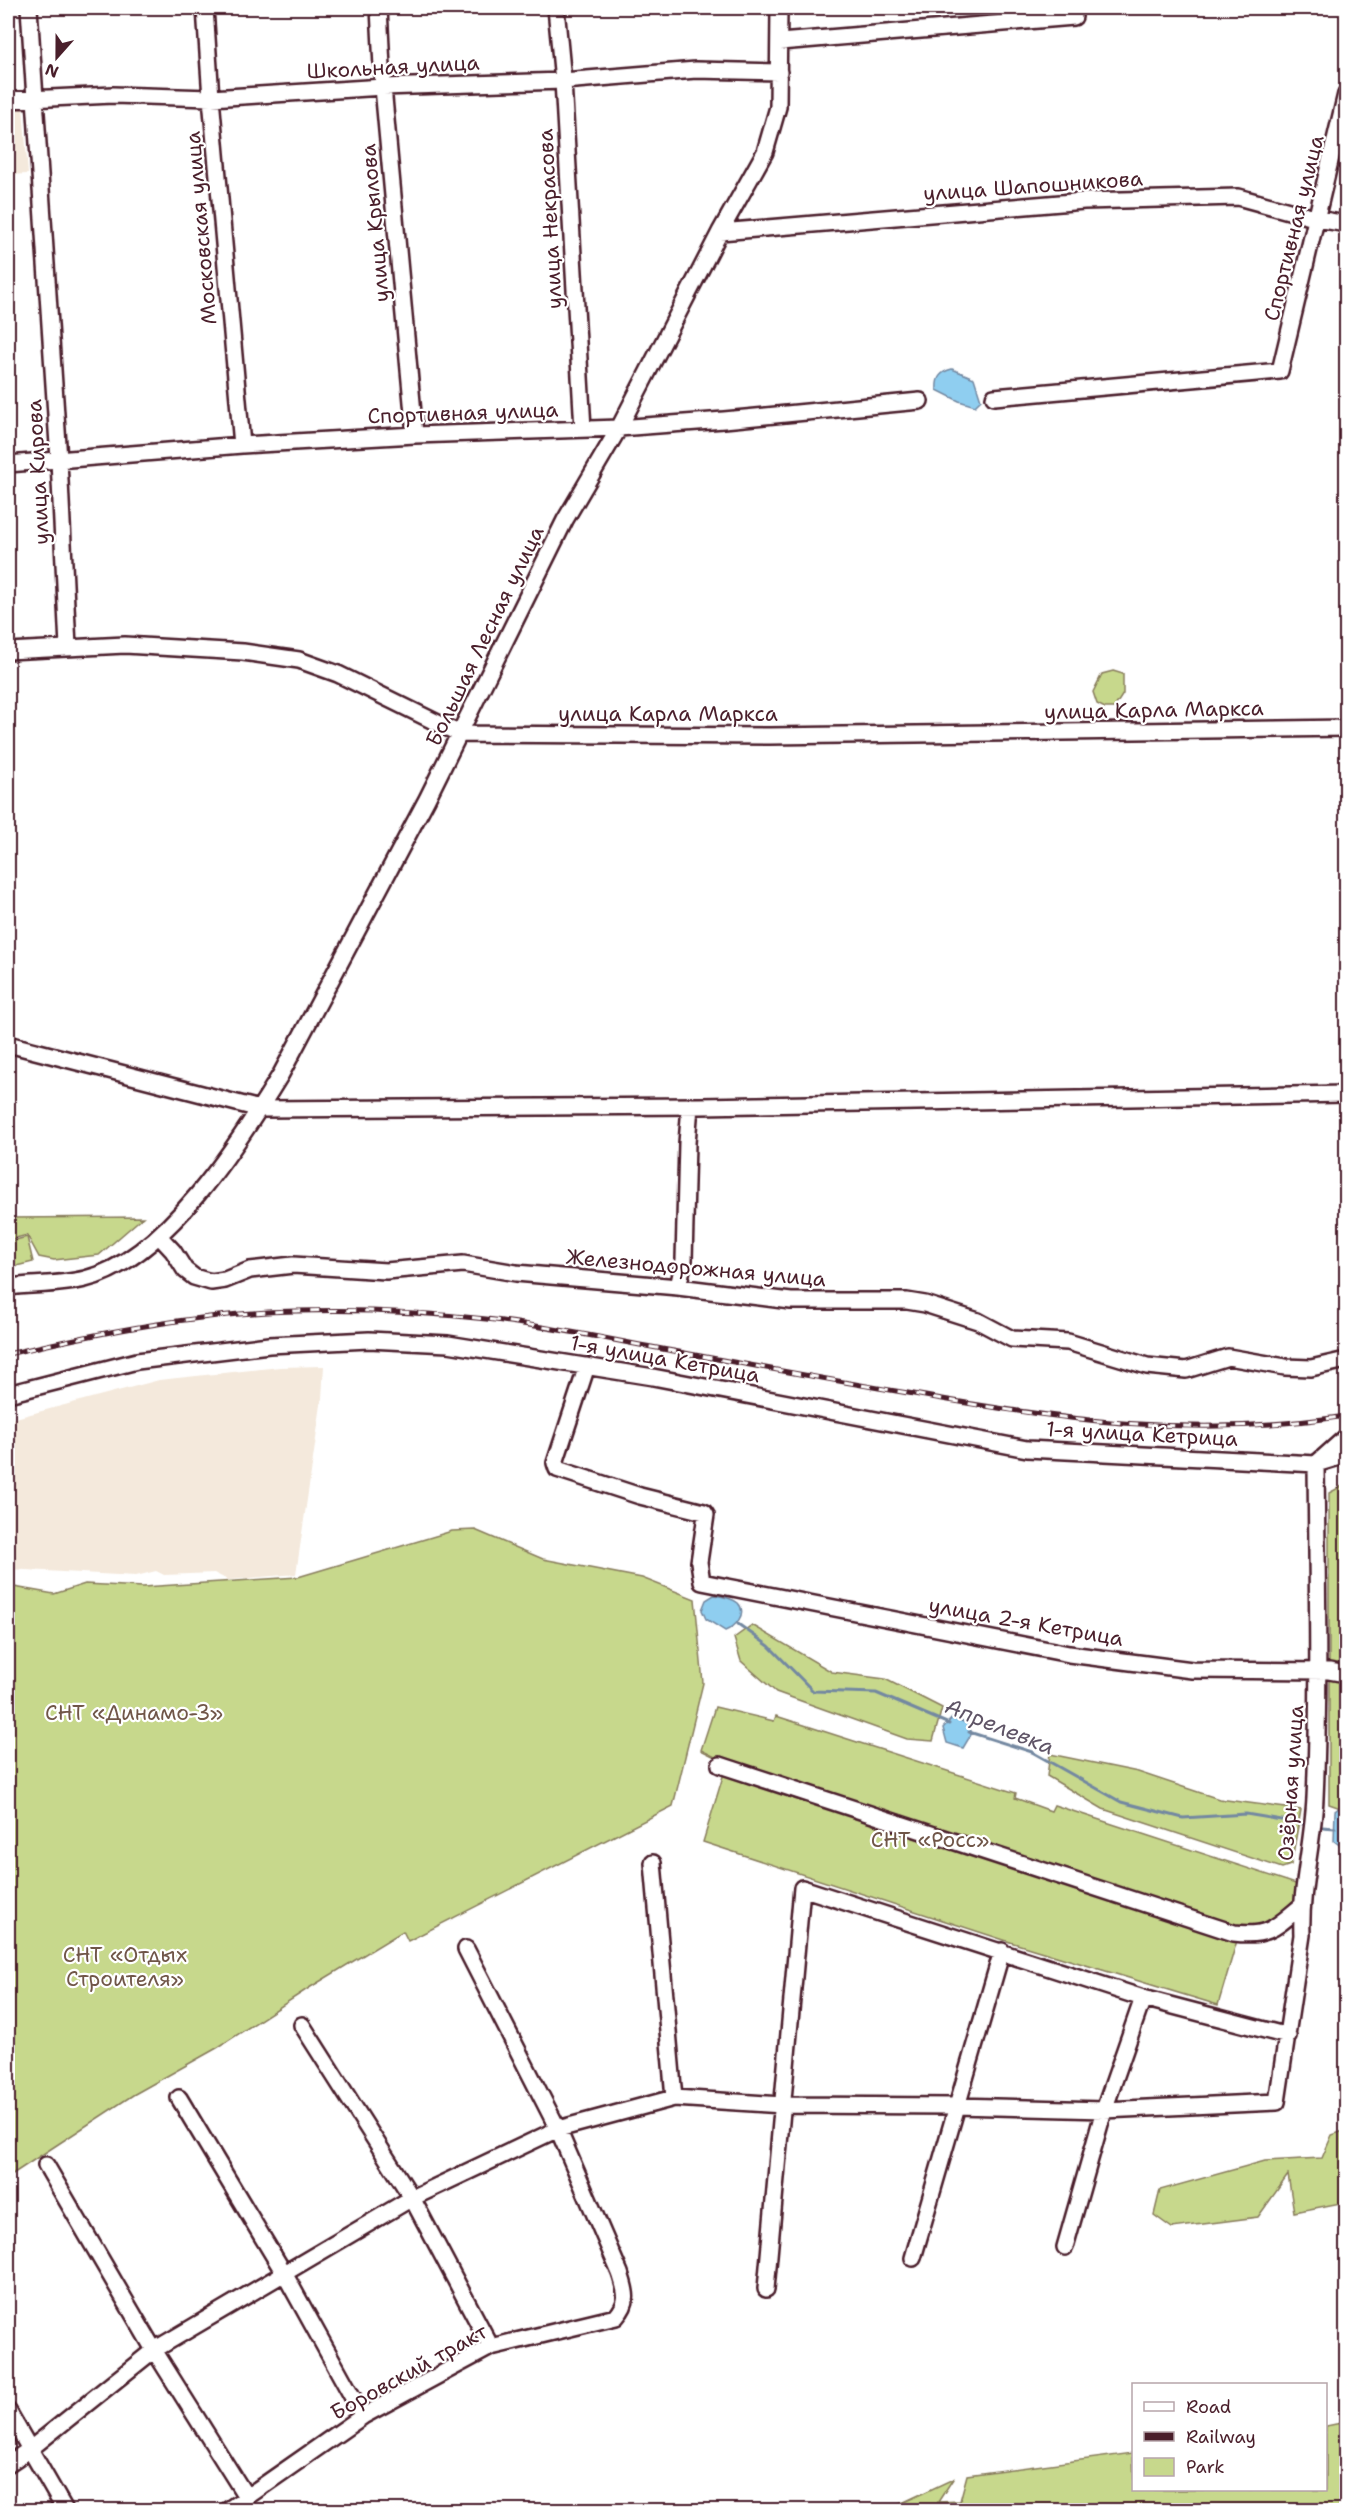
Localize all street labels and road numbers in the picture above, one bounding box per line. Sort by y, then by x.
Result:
street label: Школьная улица [306,48,480,86]
street label: улица Некрасова [531,128,569,310]
street label: Московская улица [179,130,223,326]
street label: Спортивная улица [1257,132,1331,324]
street label: улица Крылова [354,143,396,303]
street label: улица Шапошникова [922,164,1144,208]
street label: Спортивная улица [367,396,559,430]
street label: улица Кирова [20,398,56,546]
street label: Большая Лесная улица [419,521,551,751]
street label: улица Карла Маркса [1044,694,1264,726]
street label: улица Карла Маркса [558,700,778,728]
street label: Железнодорожная улица [565,1243,827,1293]
street label: 1-я улица Кетрица [568,1329,762,1389]
street label: 1-я улица Кетрица [1045,1415,1239,1453]
street label: улица 2-я Кетрица [926,1591,1126,1653]
street label: Озёрная улица [1272,1704,1310,1862]
street label: Боровский тракт [326,2317,493,2427]

